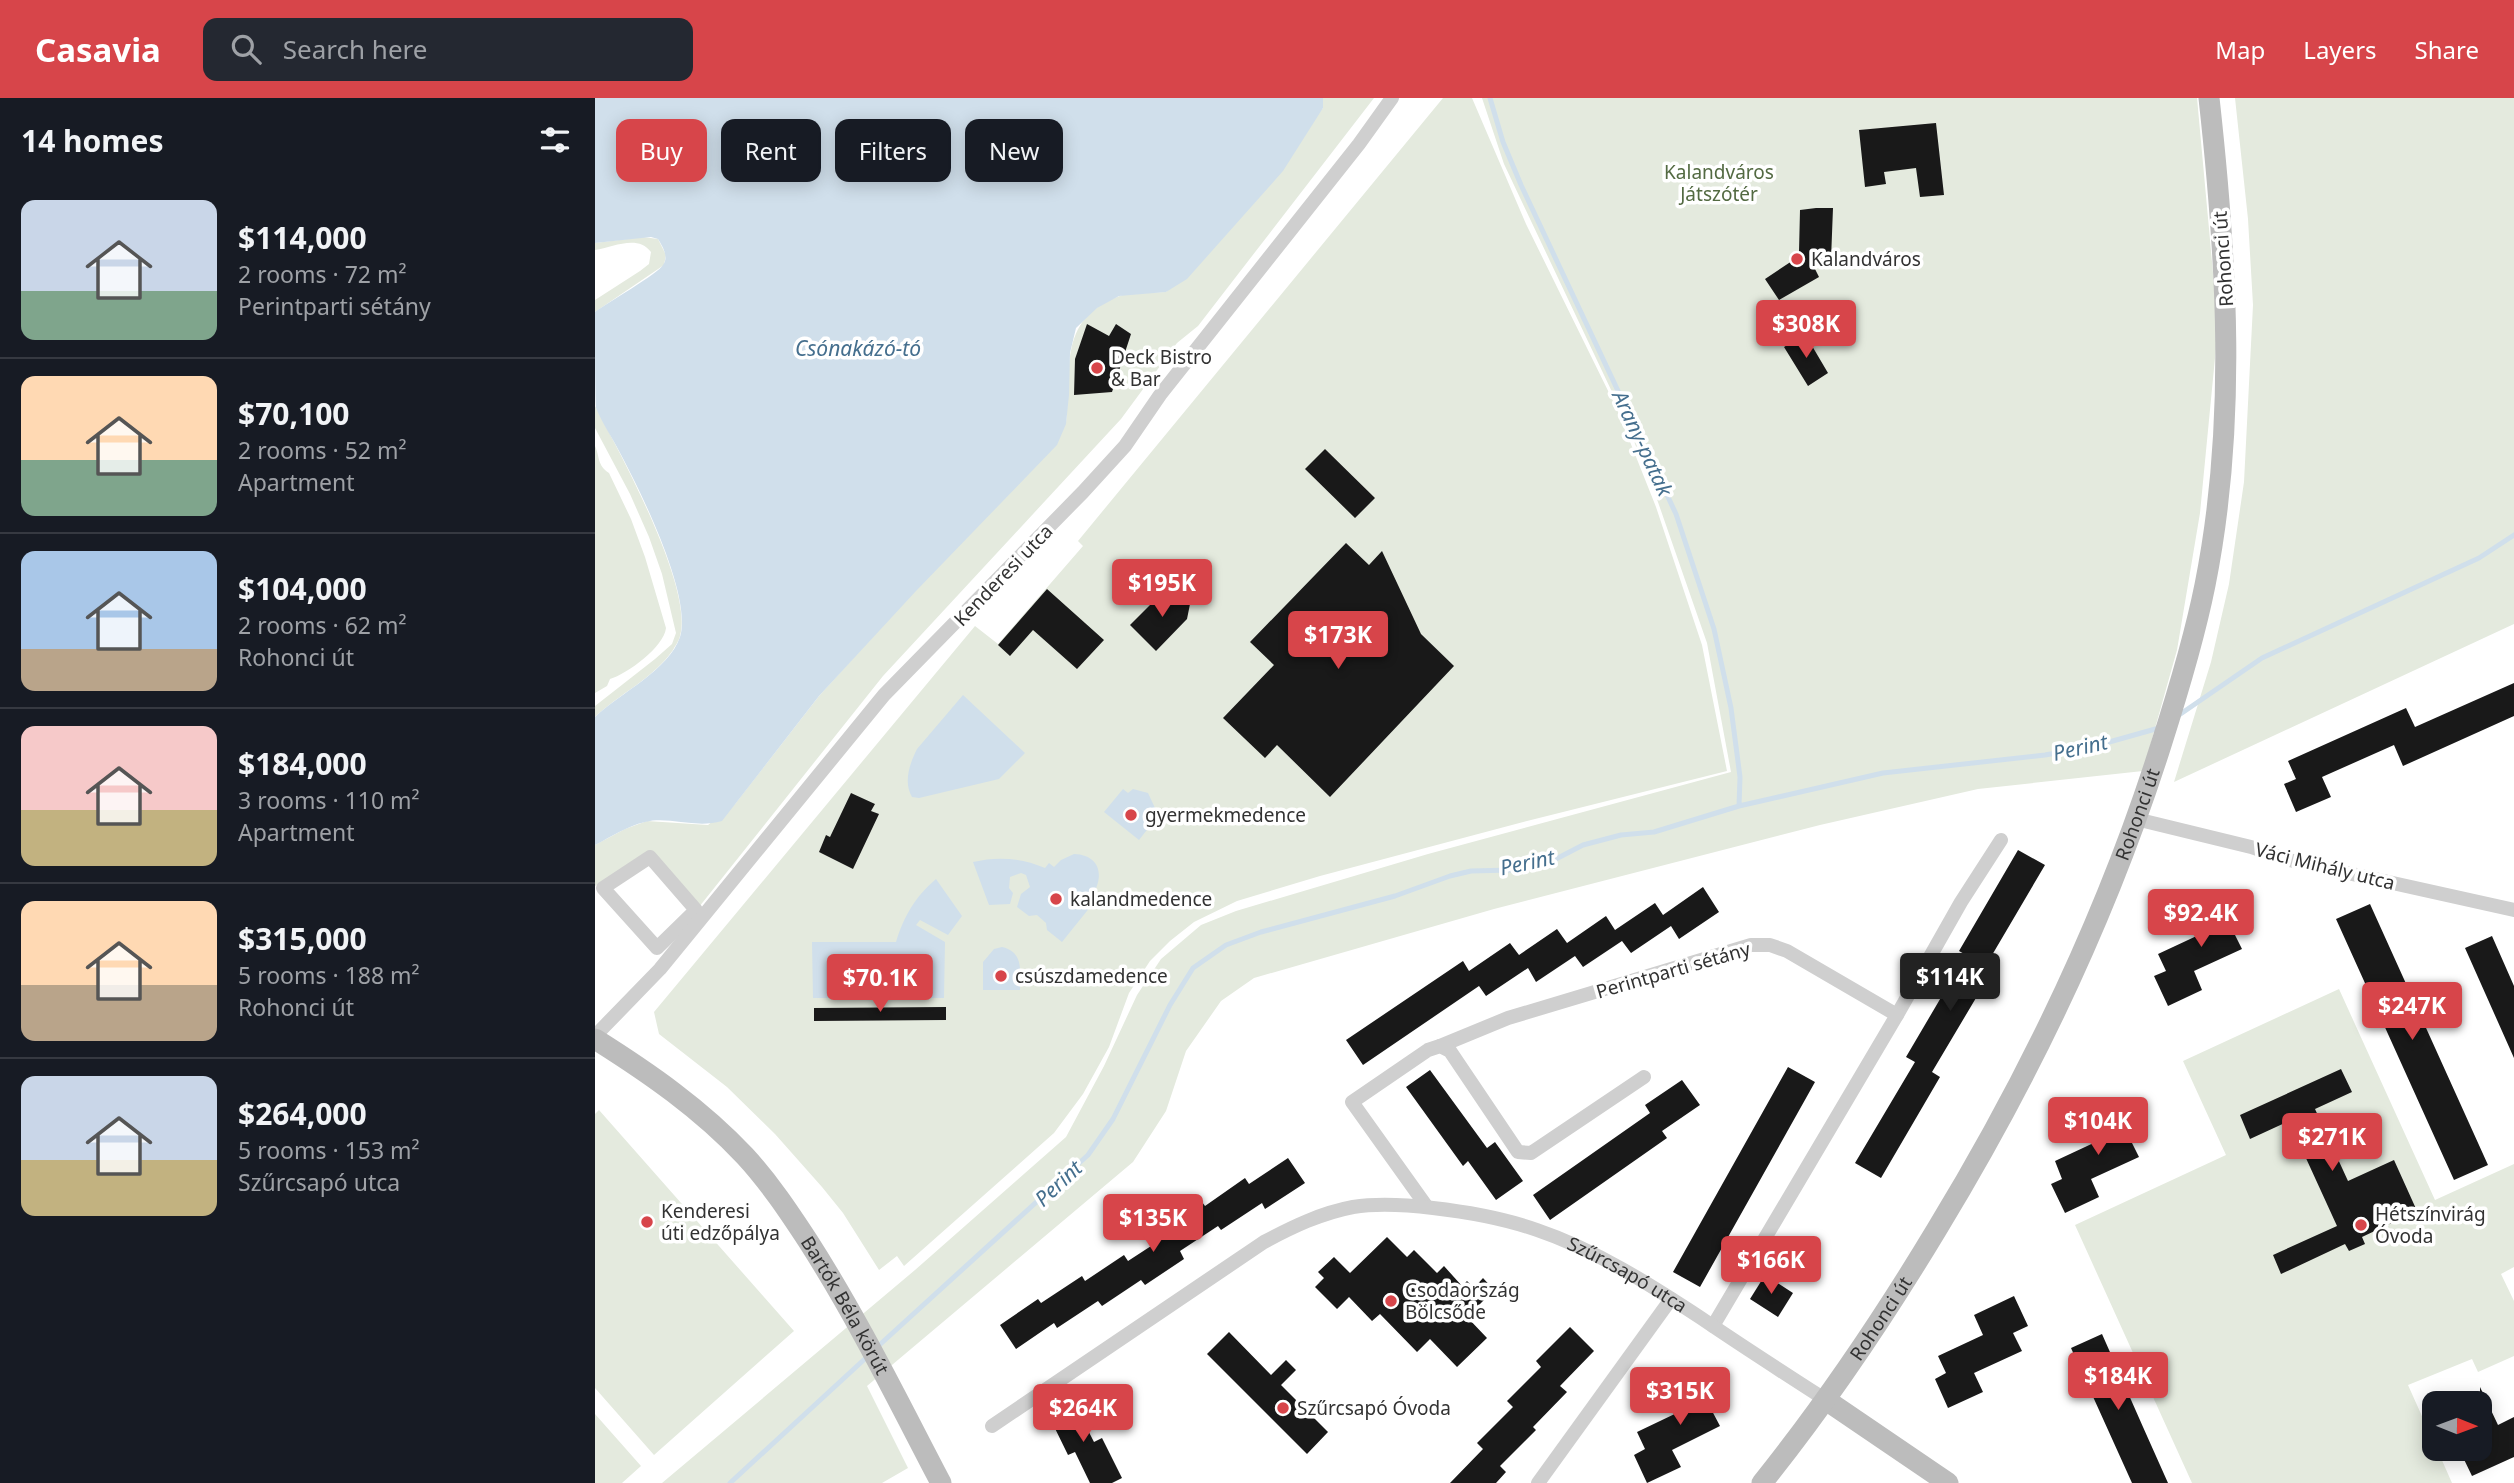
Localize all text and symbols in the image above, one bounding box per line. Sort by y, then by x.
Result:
search box [203,18,693,81]
text: Casavia [35,27,161,72]
icon: search [227,30,265,68]
text: Search here [283,31,427,67]
text: Map [2215,33,2265,66]
text: Layers [2303,33,2377,66]
text: Share [2415,33,2479,66]
chip: Buy [616,119,707,182]
chip: Rent [721,119,821,182]
chip: Filters [835,119,951,182]
chip: New [965,119,1063,182]
text: 14 homes [21,120,164,161]
icon: filters [536,121,574,159]
park label: Kalandváros Játszótér [1664,159,1774,207]
street label: Rohonci út [2207,210,2239,308]
text: $114,000 [238,217,367,258]
icon: home [77,228,161,312]
place label: Kalandváros [1811,246,1921,272]
marker: Kalandváros [1789,251,1805,267]
text: 2 rooms · 72 m² [238,258,407,290]
text: Perintparti sétány [238,290,431,322]
pin: $308K [1757,300,1855,360]
text: $308K [1772,307,1840,339]
water label: Csónakázó-tó [795,334,921,362]
place label: Deck Bistro & Bar [1111,344,1212,392]
marker: Deck Bistro & Bar [1089,360,1105,376]
water label: Arany-patak [1605,384,1680,502]
text: $70,100 [238,393,350,434]
icon: home [77,404,161,488]
text: 2 rooms · 52 m² [238,434,407,466]
text: Apartment [238,466,355,498]
street label: Kenderesi utca [948,518,1058,632]
pin: $195K [1113,560,1211,619]
text: $195K [1128,566,1196,598]
text: $104,000 [238,568,367,609]
icon: home [77,579,161,663]
text: 2 rooms · 62 m² [238,609,407,641]
pin: $173K [1289,612,1387,671]
text: $173K [1304,618,1372,650]
text: Rohonci út [238,641,354,673]
water label: Perint [2050,727,2111,767]
text: $184,000 [238,743,367,784]
icon: home [77,754,161,838]
street label: Rohonci út [2109,765,2166,864]
text: 3 rooms · 110 m² [238,784,420,816]
place label: gyermekmedence [1145,802,1306,828]
marker: gyermekmedence [1123,807,1139,823]
text: Apartment [238,816,355,848]
street label: Váci Mihály utca [2252,836,2398,896]
water label: Perint [1497,842,1558,881]
place label: kalandmedence [1070,886,1212,912]
pin: $92.4K [2144,890,2258,949]
marker: kalandmedence [1048,891,1064,907]
text: $92.4K [2164,896,2238,928]
text: $315,000 [238,918,367,959]
icon: home [77,929,161,1013]
street label: Perintparti sétány [1593,935,1753,1004]
pin: $70.1K [823,954,937,1014]
pin: $114K [1901,954,1999,1013]
text: 5 rooms · 188 m² [238,959,420,991]
text: $114K [1916,960,1984,992]
text: $70.1K [843,961,917,993]
place label: csúszdamedence [1015,963,1168,989]
marker: csúszdamedence [993,968,1009,984]
pin: $247K [2363,982,2461,1042]
text: $247K [2378,989,2446,1021]
text: Rohonci út [238,991,354,1023]
text: $264,000 [238,1093,367,1134]
pin: $104K [2049,1098,2147,1157]
icon: home [77,1104,161,1188]
text: $104K [2064,1104,2132,1136]
pin: $271K [2283,1114,2381,1173]
text: $271K [2298,1120,2366,1152]
text: 5 rooms · 153 m² [238,1134,420,1166]
water label: Perint [1028,1153,1089,1212]
text: Szűrcsapó utca [238,1166,400,1198]
pin: $135K [1104,1194,1202,1254]
place label: Kenderesi úti edzőpálya [661,1198,780,1246]
text: $135K [1119,1201,1187,1233]
place label: Hétszínvirág Óvoda [2375,1201,2486,1249]
marker: Kenderesi úti edzőpálya [639,1214,655,1230]
marker: Hétszínvirág Óvoda [2353,1217,2369,1233]
street label: Szűrcsapó utca [1563,1230,1692,1319]
street label: Bartók Béla körút [795,1231,895,1379]
pin: $166K [1722,1236,1820,1296]
text: $166K [1737,1243,1805,1275]
street label: Rohonci út [1843,1271,1918,1366]
place label: Csodaország Bölcsőde [1405,1277,1520,1325]
marker: Csodaország Bölcsőde [1383,1293,1399,1309]
pin: $184K [2069,1352,2167,1412]
text: $184K [2084,1359,2152,1391]
pin: $315K [1631,1368,1729,1427]
text: $315K [1646,1374,1714,1406]
pin: $264K [1034,1384,1132,1444]
text: $264K [1049,1391,1117,1423]
north arrow [2422,1391,2492,1461]
map controls [2422,1391,2492,1461]
place label: Szűrcsapó Óvoda [1297,1395,1451,1421]
marker: Szűrcsapó Óvoda [1275,1400,1291,1416]

